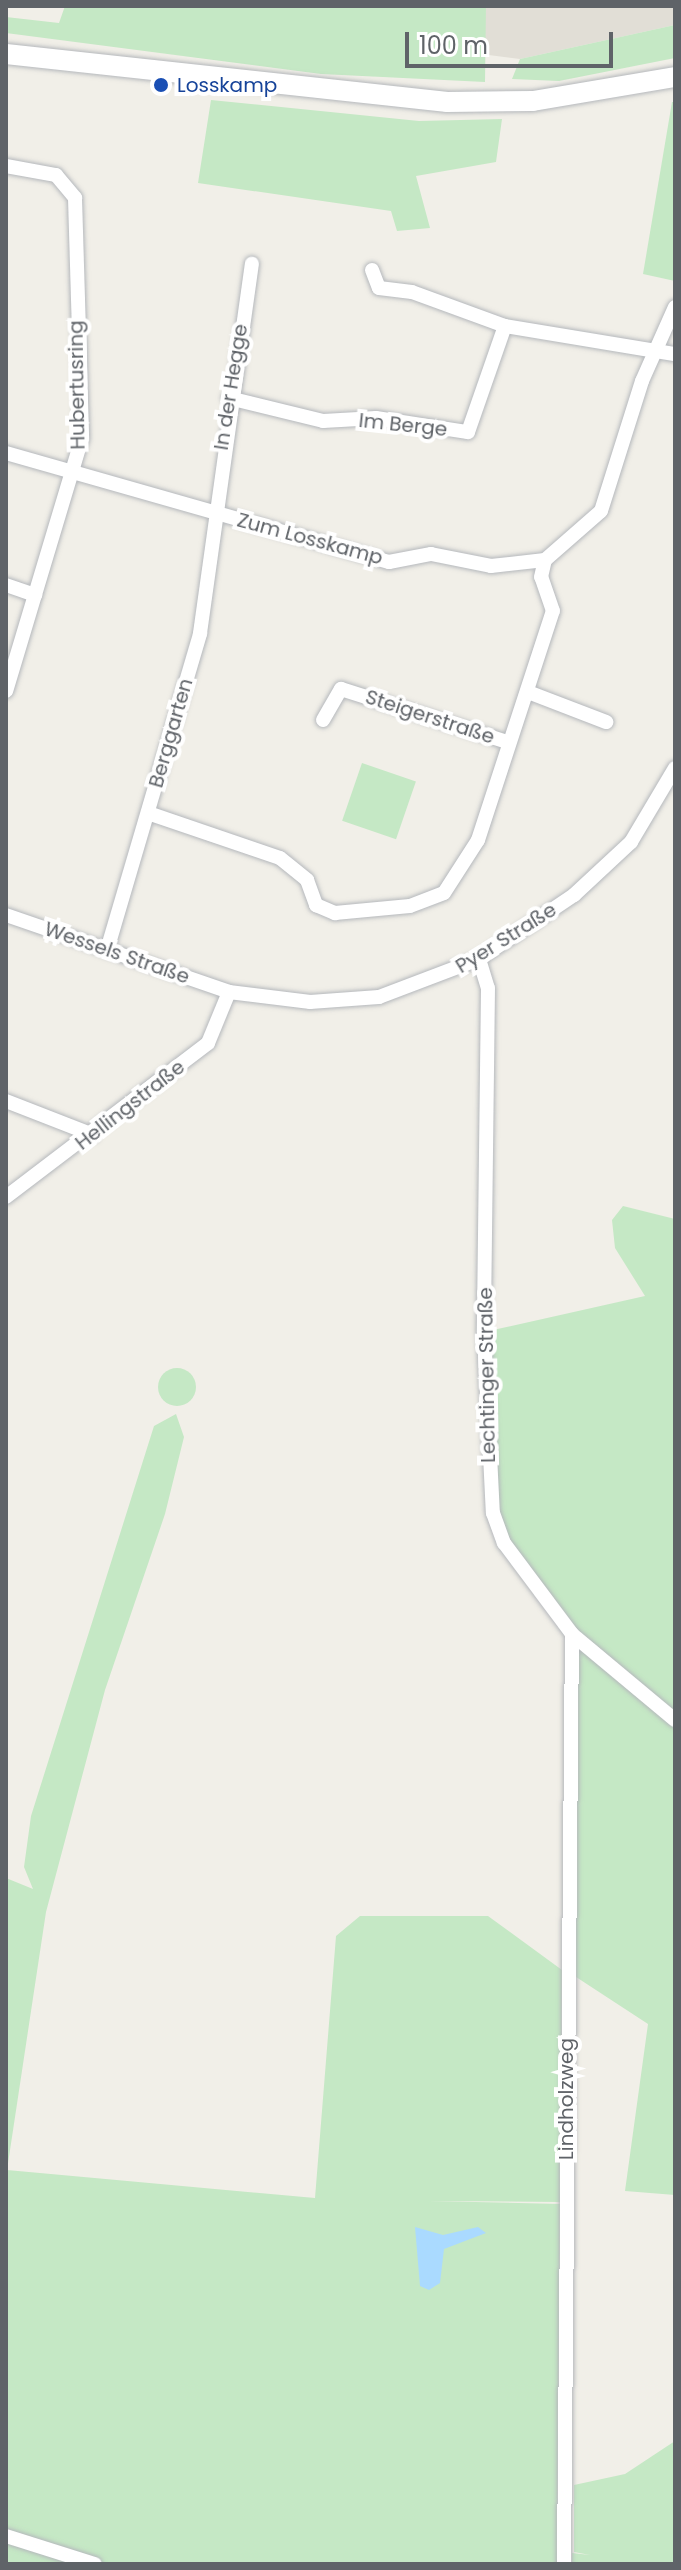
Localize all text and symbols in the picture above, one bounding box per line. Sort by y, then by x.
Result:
scale bar [409,16,617,66]
text: 100 m [419,29,488,62]
place label: Losskamp [177,73,277,97]
marker: Losskamp [152,76,170,94]
street label: Hubertusring [64,320,90,450]
street label: In der Hegge [209,322,253,452]
street label: Im Berge [358,408,448,442]
street label: Zum Losskamp [235,508,385,570]
street label: Berggarten [144,676,198,790]
street label: Steigerstraße [362,685,498,749]
street label: Pyer Straße [451,898,561,978]
street label: Wessels Straße [41,917,193,989]
street label: Hellingstraße [71,1055,189,1155]
street label: Lechtinger Straße [473,1287,501,1463]
street label: Lindholzweg [554,2038,578,2160]

